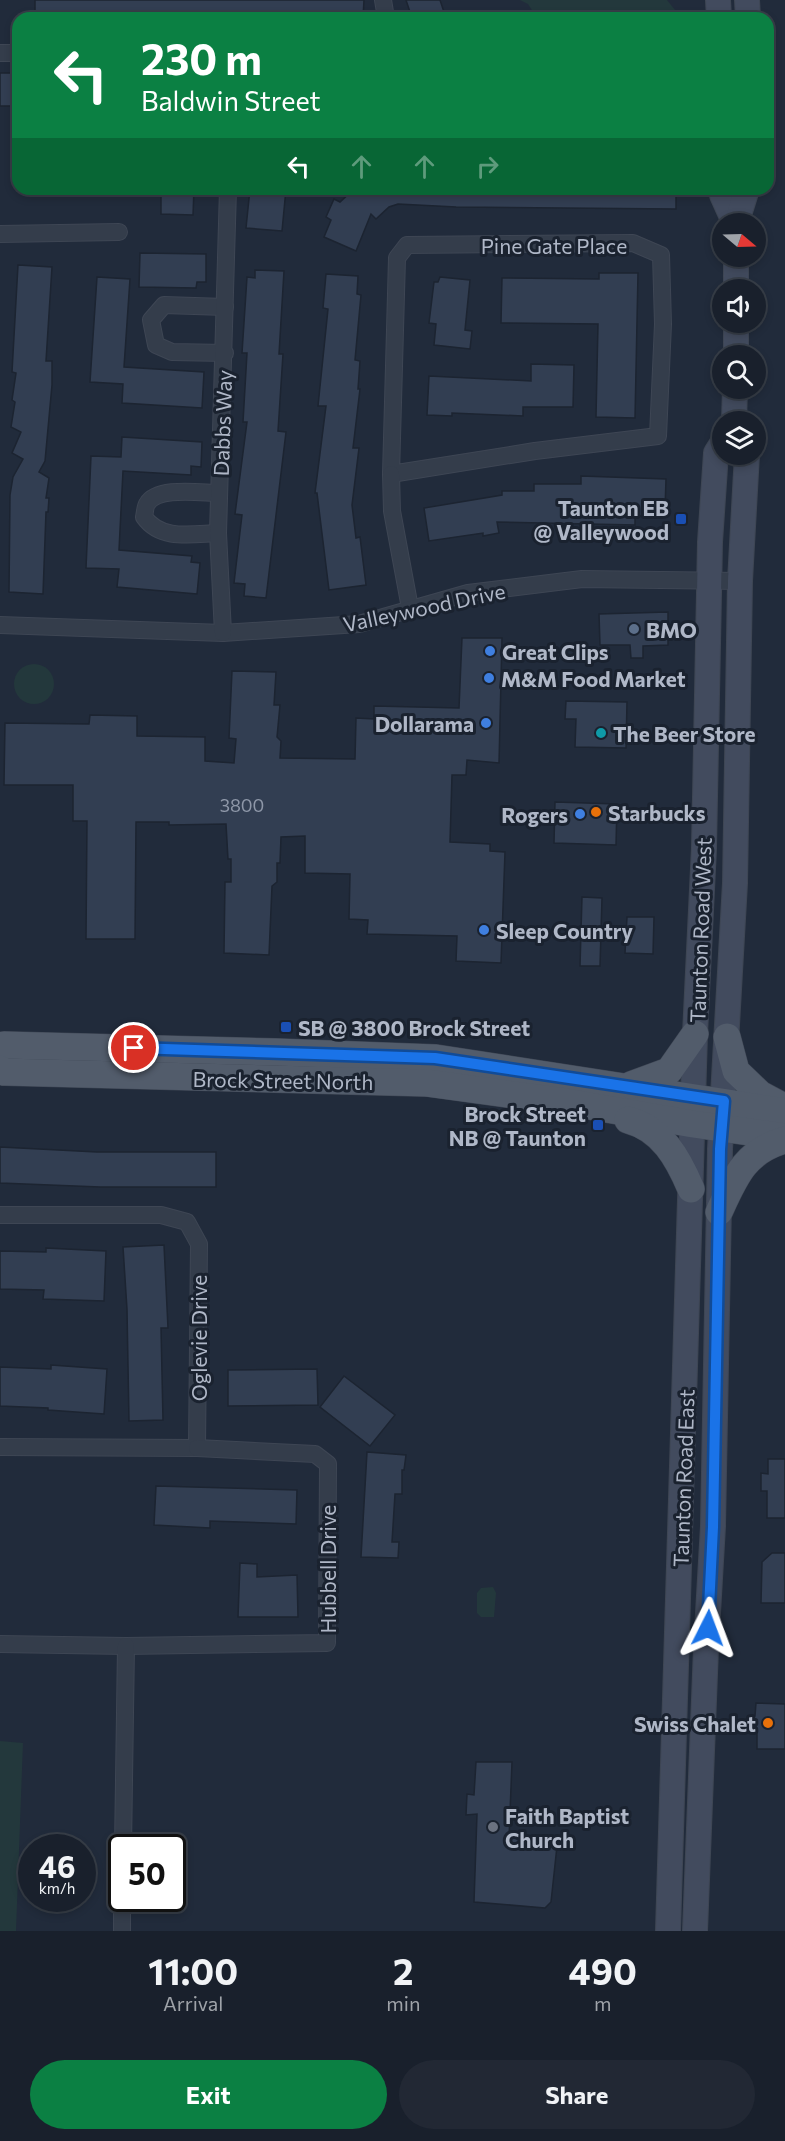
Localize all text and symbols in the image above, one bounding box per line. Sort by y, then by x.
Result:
text: 230 m [141,32,262,84]
icon: left [42,36,120,114]
text: Baldwin Street [141,84,321,117]
icon: left [282,150,315,183]
icon: ahead [345,150,378,183]
icon: ahead [408,150,441,183]
icon: right [471,150,504,183]
north arrow [712,213,766,267]
map controls [712,213,766,465]
street label: Pine Gate Place [481,233,627,258]
button: sound [712,279,766,333]
button: search [712,345,766,399]
street label: Dabbs Way [208,369,236,477]
button: layers [712,411,766,465]
place label: Taunton EB @ Valleywood [533,495,669,544]
marker: Taunton EB @ Valleywood [674,512,688,526]
street label: Valleywood Drive [341,578,507,636]
place label: BMO [646,617,697,642]
marker: BMO [627,622,641,636]
place label: Great Clips [502,639,609,664]
marker: Great Clips [483,644,497,658]
place label: M&M Food Market [501,666,686,691]
marker: M&M Food Market [482,671,496,685]
place label: Dollarama [375,711,474,736]
marker: Dollarama [479,716,493,730]
place label: The Beer Store [613,721,756,746]
marker: The Beer Store [594,726,608,740]
house number: 3800 [220,794,264,816]
place label: Starbucks [608,800,706,825]
place label: Rogers [501,802,568,827]
marker: Starbucks [589,805,603,819]
marker: Rogers [573,807,587,821]
street label: Taunton Road West [684,837,716,1023]
place label: Sleep Country [496,918,633,943]
marker: Sleep Country [477,923,491,937]
place label: SB @ 3800 Brock Street [298,1015,530,1040]
marker: SB @ 3800 Brock Street [279,1020,293,1034]
pin [108,1022,159,1073]
icon: arrive [117,1031,150,1064]
street label: Brock Street North [192,1066,374,1094]
place label: Brock Street NB @ Taunton [449,1101,586,1150]
marker: Brock Street NB @ Taunton [591,1118,605,1132]
street label: Oglevie Drive [186,1275,211,1401]
street label: Taunton Road East [667,1389,699,1567]
street label: Hubbell Drive [315,1505,340,1633]
position arrow [676,1596,740,1660]
place label: Swiss Chalet [634,1711,756,1736]
marker: Swiss Chalet [761,1716,775,1730]
place label: Faith Baptist Church [505,1803,629,1852]
marker: Faith Baptist Church [486,1820,500,1834]
speed limit sign: 50 [108,1834,186,1912]
text: 46 [39,1847,75,1884]
text: km/h [39,1879,75,1897]
text: 11:00 [148,1948,238,1992]
text: 2 [393,1948,414,1992]
text: 490 [569,1948,637,1992]
text: Arrival [163,1991,223,2015]
text: min [386,1991,420,2015]
text: m [594,1991,611,2015]
button: Exit [30,2060,387,2129]
button: Share [399,2060,755,2129]

